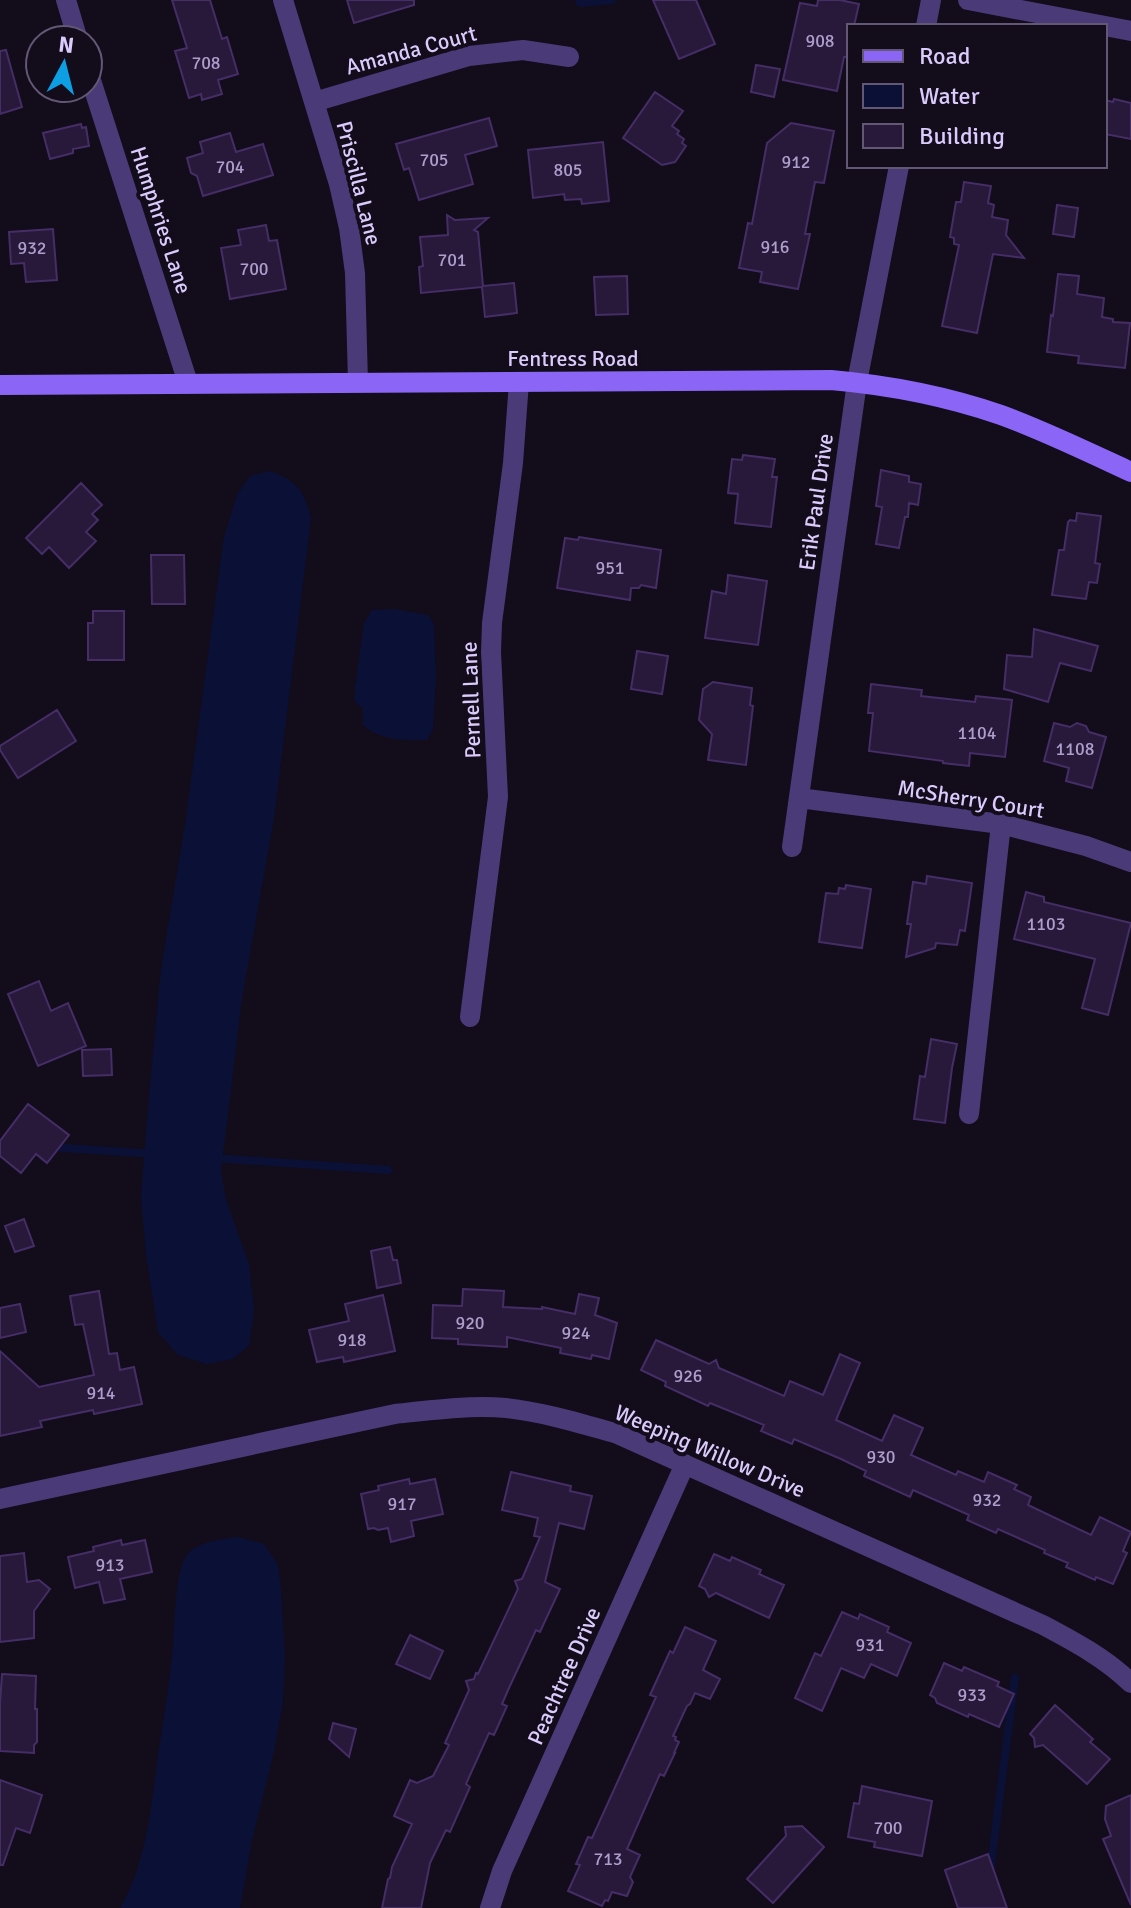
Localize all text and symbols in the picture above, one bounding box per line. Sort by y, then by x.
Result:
street label: Amanda Court [342,19,480,80]
north arrow [24,24,104,104]
legend [847,24,1107,168]
text: N [57,30,76,59]
house number: 908 [805,30,835,52]
text: Road [919,41,970,71]
house number: 708 [191,52,221,74]
text: Water [919,81,980,111]
street label: Priscilla Lane [331,118,387,248]
text: Building [919,121,1005,151]
street label: Humphries Lane [124,143,198,297]
house number: 705 [419,149,449,171]
house number: 912 [781,151,811,173]
house number: 704 [215,156,245,178]
house number: 805 [553,159,583,181]
house number: 916 [760,236,790,258]
house number: 932 [17,237,47,259]
house number: 701 [437,249,467,271]
house number: 700 [239,258,269,280]
street label: Fentress Road [507,345,639,372]
street label: Erik Paul Drive [793,432,839,572]
house number: 951 [595,557,625,579]
street label: Pernell Lane [455,641,487,759]
house number: 1104 [958,722,997,744]
house number: 1108 [1056,738,1094,760]
street label: McSherry Court [896,774,1047,824]
house number: 1103 [1027,913,1065,935]
house number: 920 [455,1312,485,1334]
house number: 924 [561,1322,591,1344]
house number: 918 [337,1329,367,1351]
house number: 926 [673,1365,703,1387]
house number: 914 [86,1382,116,1404]
street label: Weeping Willow Drive [611,1399,809,1503]
house number: 930 [866,1446,896,1468]
house number: 932 [972,1489,1002,1511]
house number: 917 [387,1493,417,1515]
house number: 913 [95,1554,125,1576]
street label: Peachtree Drive [522,1603,606,1749]
house number: 931 [855,1634,885,1656]
house number: 933 [957,1684,987,1706]
house number: 700 [873,1817,903,1839]
house number: 713 [593,1848,623,1870]

